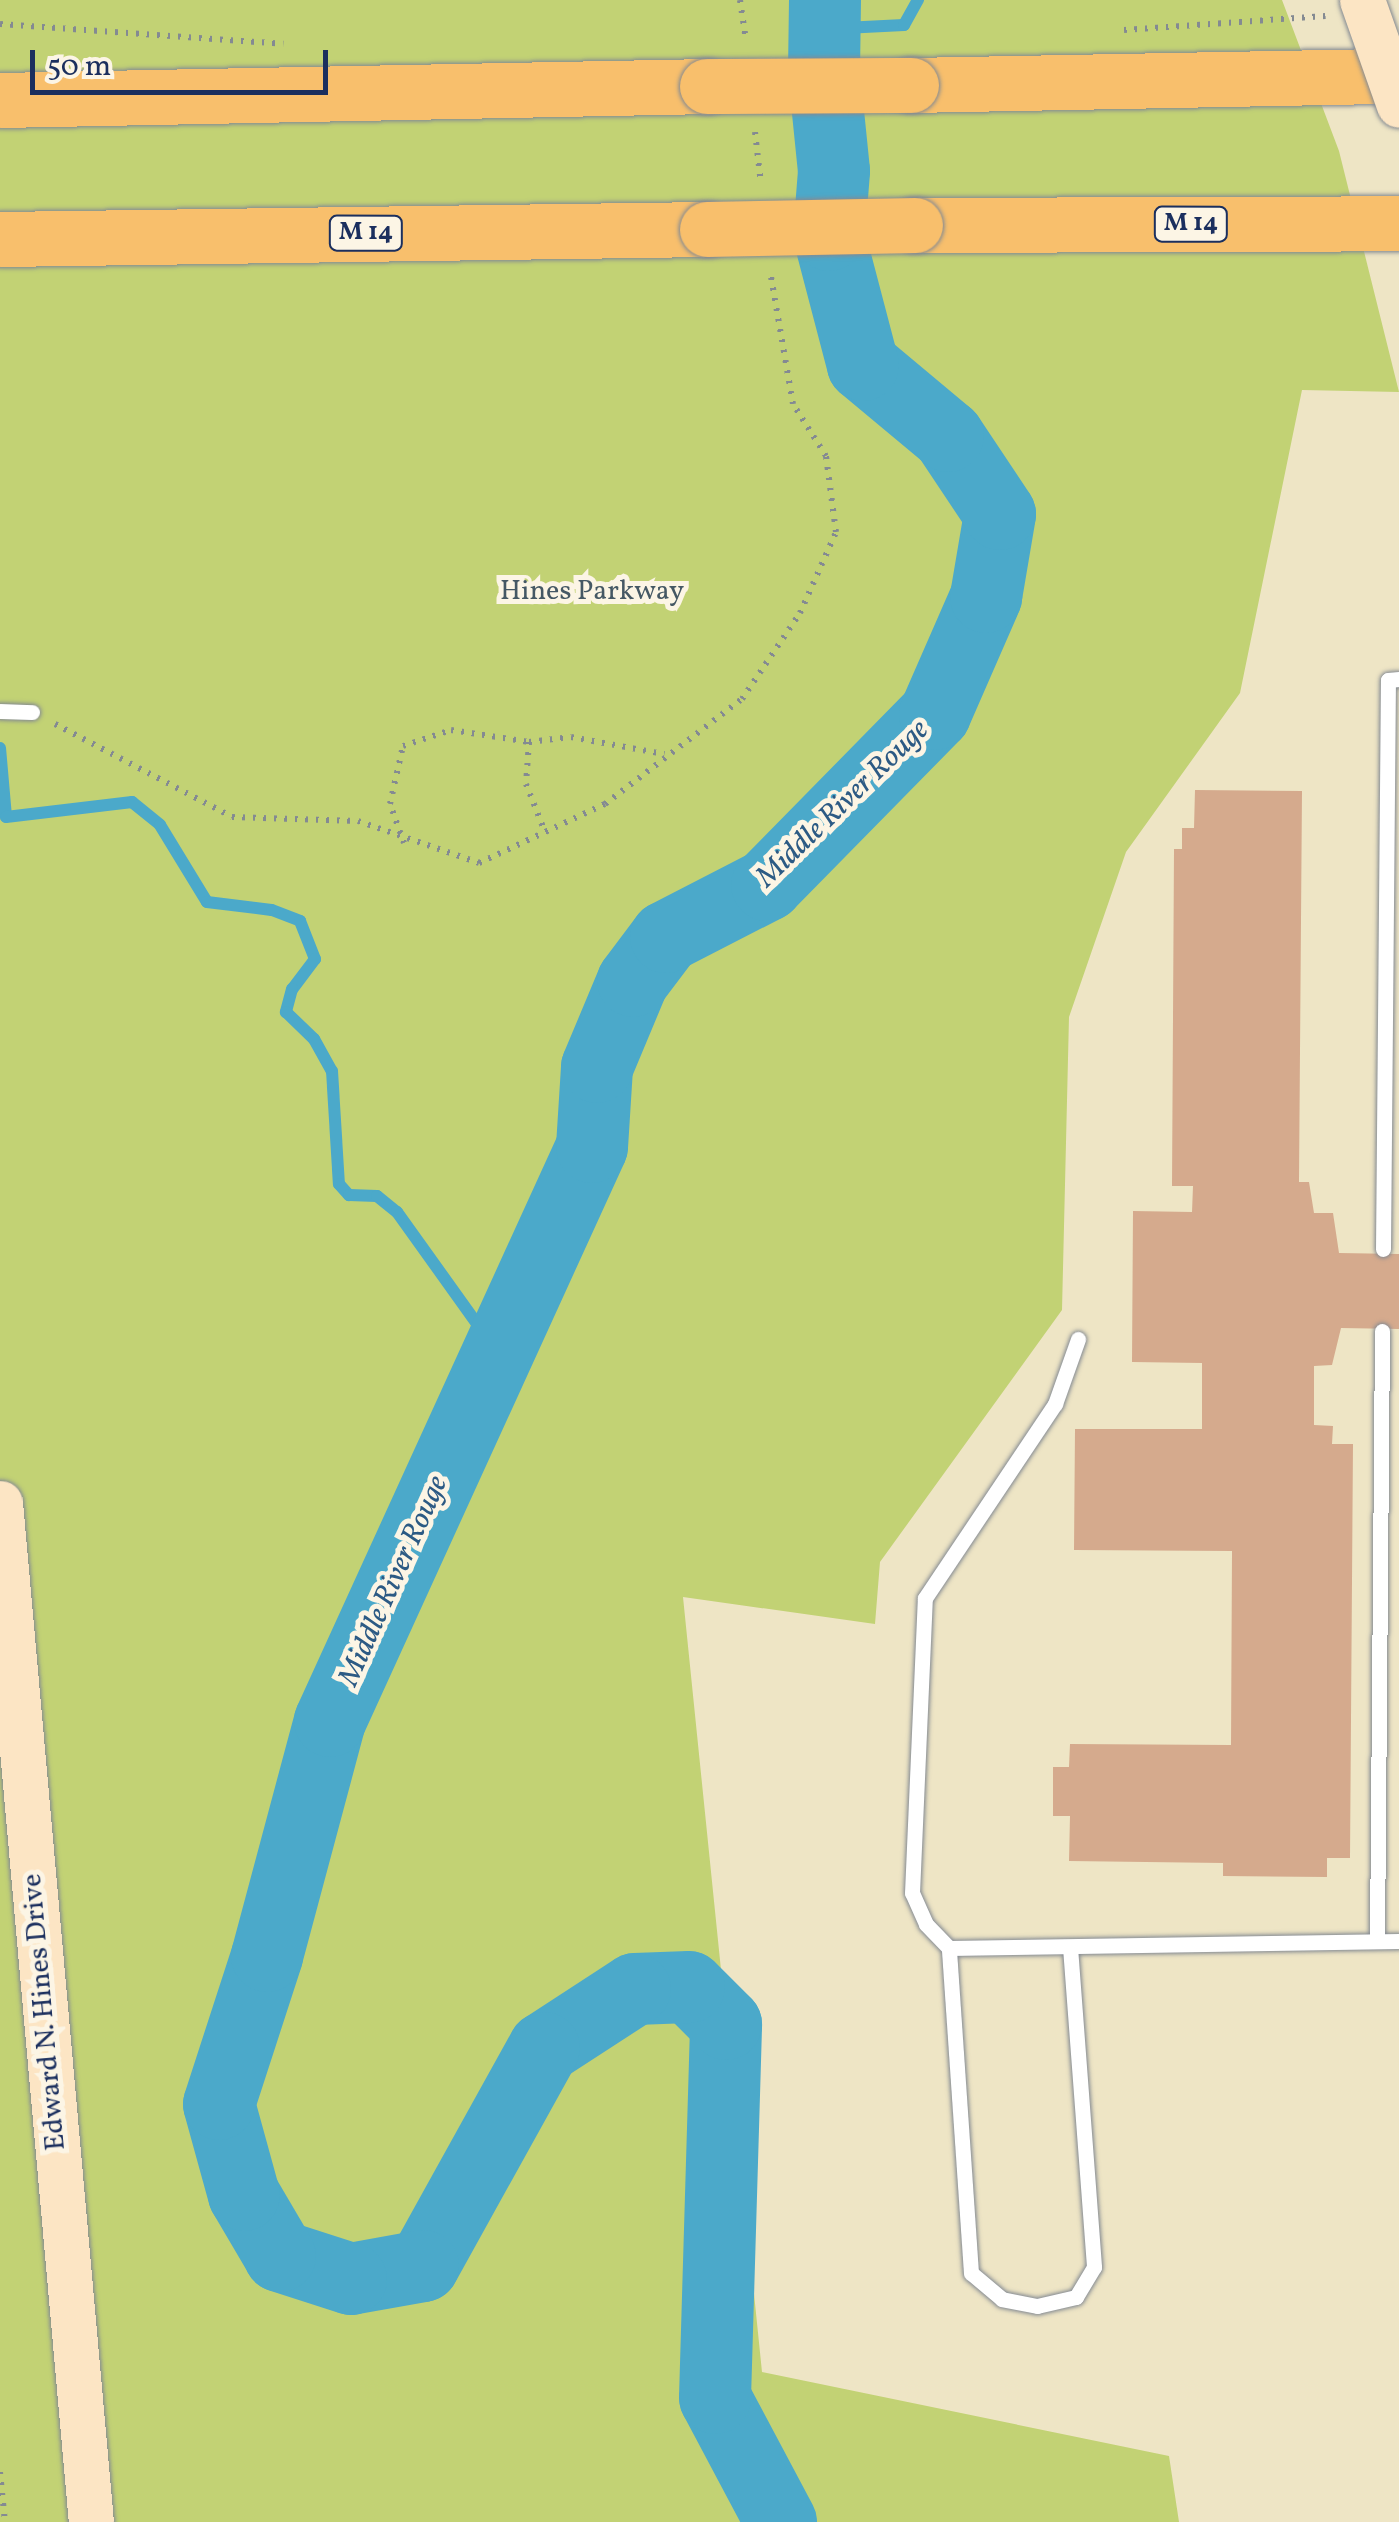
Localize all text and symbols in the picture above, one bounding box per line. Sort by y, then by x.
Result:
scale bar [35,30,332,92]
text: 50 m [47,46,111,88]
road number: M 14 [1154,204,1228,244]
road number: M 14 [328,213,404,253]
park label: Hines Parkway [500,575,684,609]
water label: Middle River Rouge [749,713,937,895]
water label: Middle River Rouge [332,1470,456,1692]
street label: Edward N. Hines Drive [16,1872,74,2152]

